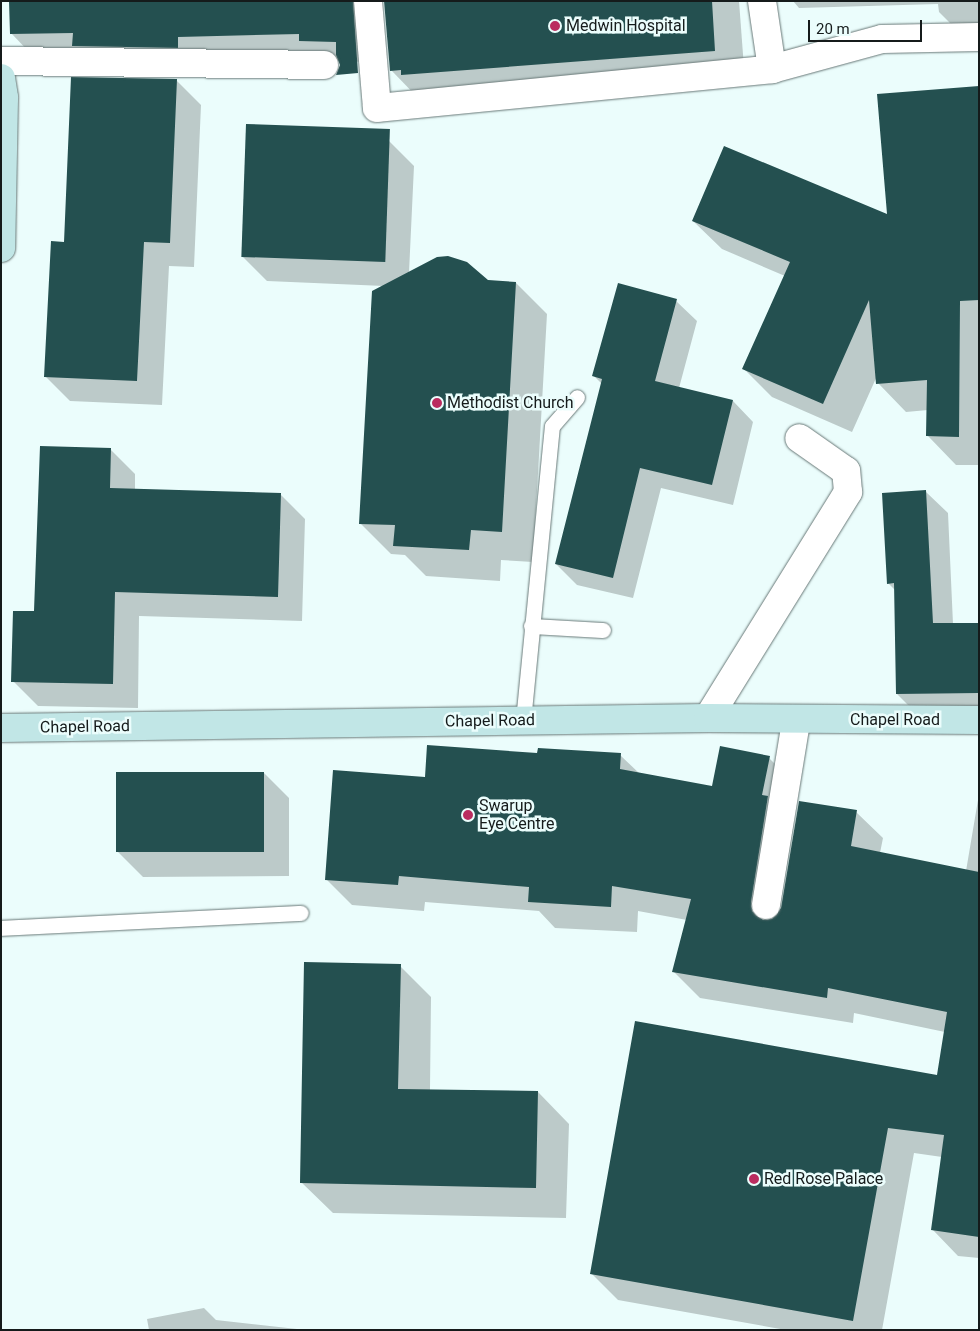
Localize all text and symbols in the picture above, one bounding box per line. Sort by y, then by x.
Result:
scale bar [810,10,924,42]
place label: Medwin Hospital [566,16,686,36]
marker: Medwin Hospital [548,19,562,33]
text: 20 m [816,20,850,38]
place label: Methodist Church [447,393,574,413]
marker: Methodist Church [431,397,443,409]
street label: Chapel Road [850,710,940,730]
street label: Chapel Road [445,711,535,731]
street label: Chapel Road [40,717,130,737]
place label: Swarup Eye Centre [479,796,555,834]
marker: Swarup Eye Centre [461,808,475,822]
place label: Red Rose Palace [764,1169,883,1189]
marker: Red Rose Palace [748,1173,760,1185]

